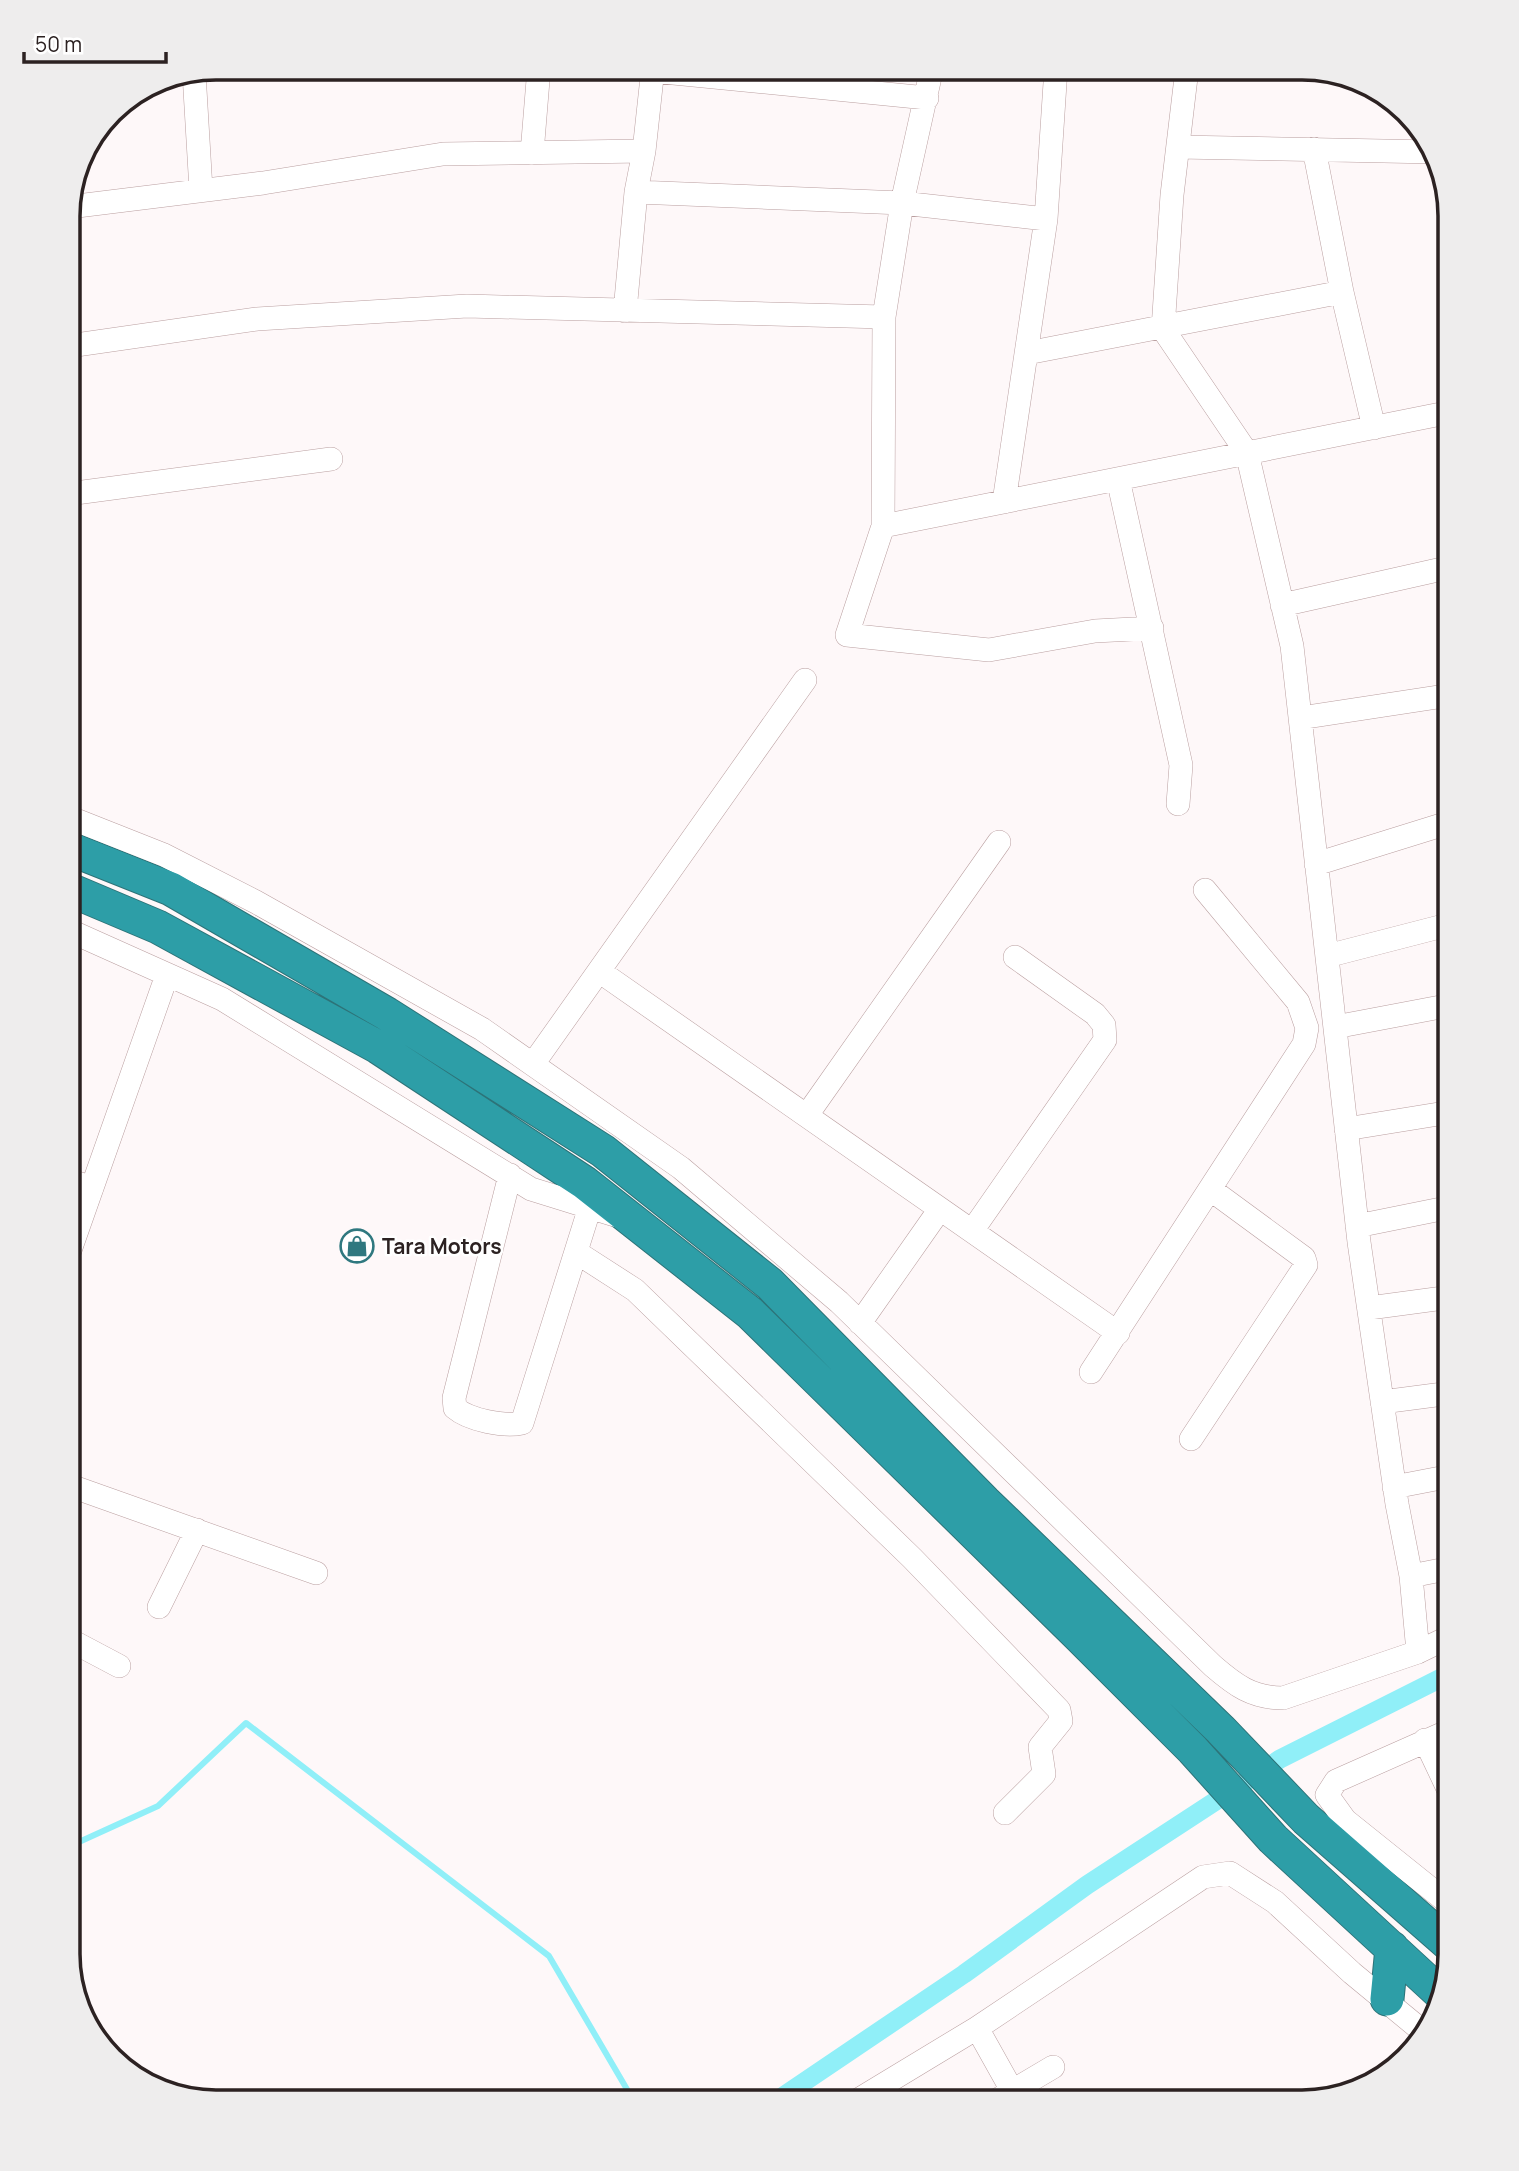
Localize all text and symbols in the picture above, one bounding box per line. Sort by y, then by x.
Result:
scale bar [24,21,166,65]
text: 50 m [35,30,82,58]
shop icon: Tara Motors [338,1227,376,1265]
place label: Tara Motors [382,1232,502,1260]

